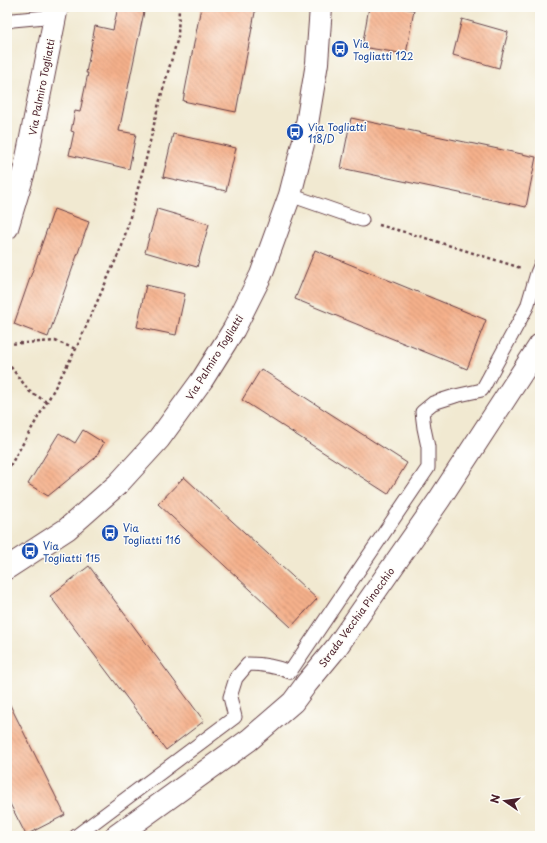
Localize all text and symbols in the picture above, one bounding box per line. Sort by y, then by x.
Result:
place label: Via Togliatti 122 [353,36,413,63]
street label: Via Palmiro Togliatti [24,37,58,137]
bus stop icon: Via Togliatti 122 [330,39,350,59]
place label: Via Togliatti 118/D [308,119,367,146]
bus stop icon: Via Togliatti 118/D [285,122,305,142]
street label: Via Palmiro Togliatti [182,311,246,403]
place label: Via Togliatti 116 [123,520,181,547]
bus stop icon: Via Togliatti 116 [100,523,120,543]
place label: Via Togliatti 115 [43,538,100,565]
bus stop icon: Via Togliatti 115 [20,541,40,561]
street label: Strada Vecchia Pinocchio [315,564,398,670]
north arrow [485,781,525,821]
text: N [486,792,504,805]

